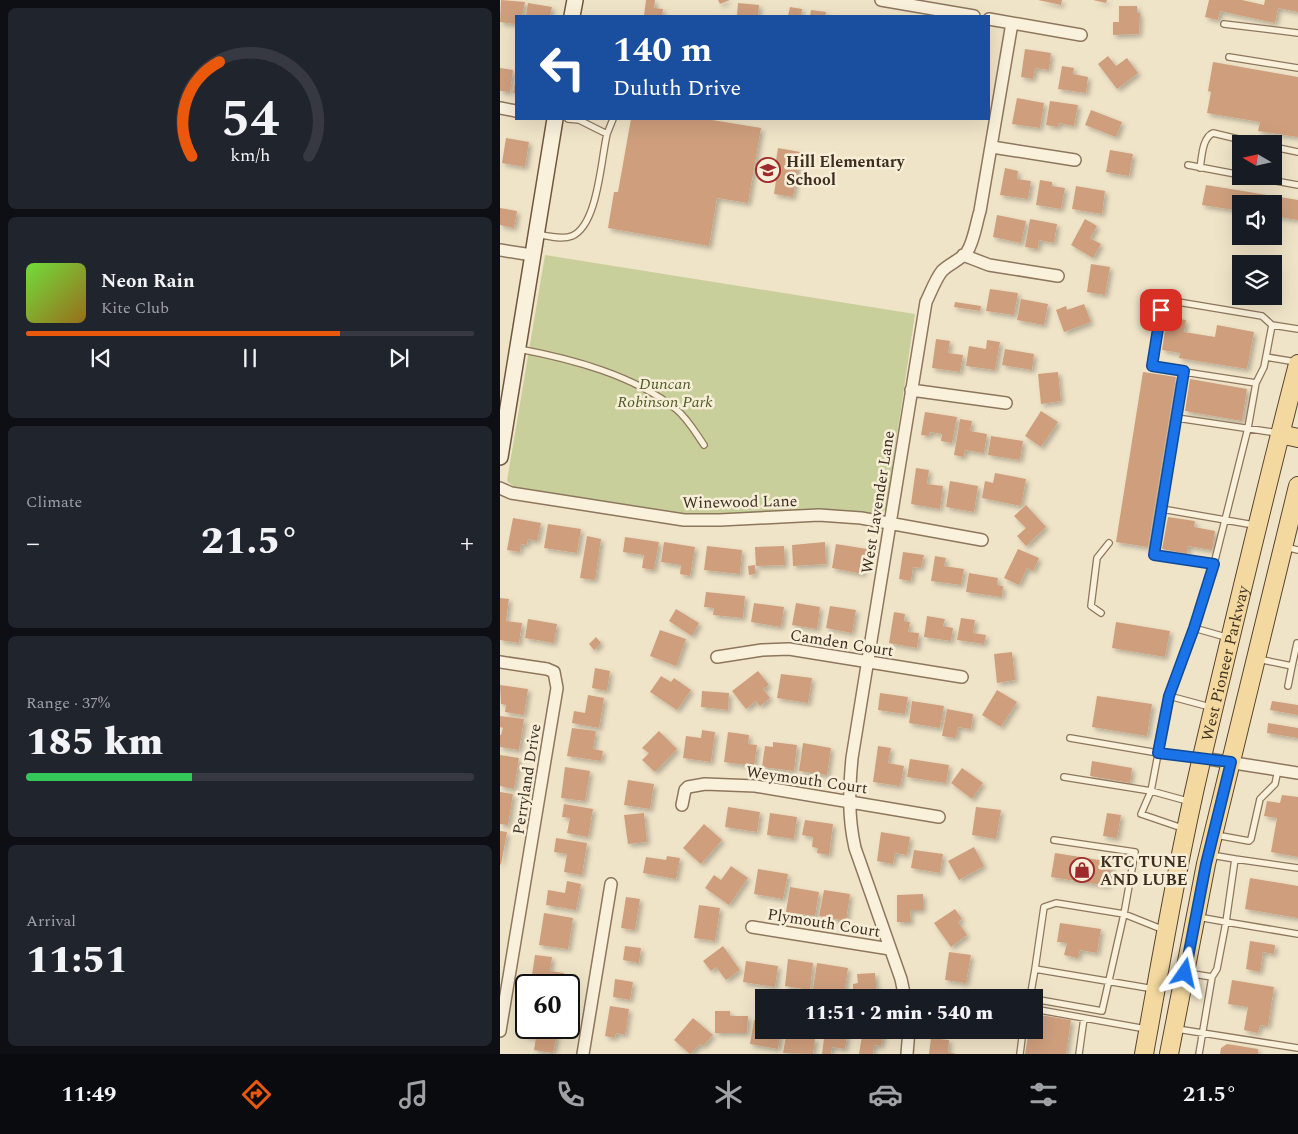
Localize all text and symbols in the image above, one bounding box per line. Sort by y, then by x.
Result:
text: 140 m [613,24,712,77]
icon: left [530,35,595,100]
text: Duluth Drive [613,72,741,105]
text: 54 [221,80,279,159]
north arrow [1232,135,1282,185]
map controls [1232,135,1282,305]
text: km/h [230,142,270,169]
place label: Hill Elementary School [786,150,906,192]
school or university icon: Hill Elementary School [755,157,781,183]
button: sound [1232,195,1282,245]
button: layers [1232,255,1282,305]
text: Neon Rain [101,267,195,296]
pin [1140,289,1182,331]
text: Kite Club [101,296,169,320]
icon: arrive [1147,296,1175,324]
icon: previous [87,344,115,372]
icon: pause [236,344,264,372]
icon: next [385,344,413,372]
park label: Duncan Robinson Park [617,372,713,414]
street label: West Lavender Lane [855,429,901,575]
street label: Winewood Lane [682,489,798,515]
text: Climate [26,490,82,514]
text: 21.5° [201,513,299,571]
text: − [26,522,40,565]
text: + [460,522,474,565]
street label: West Pioneer Parkway [1195,582,1256,744]
street label: Camden Court [788,623,896,663]
text: Range · 37% [26,691,110,715]
text: 185 km [26,714,163,772]
street label: Perryland Drive [506,722,548,836]
street label: Weymouth Court [745,760,869,800]
place label: KTC TUNE AND LUBE [1100,850,1188,892]
shop icon: KTC TUNE AND LUBE [1069,857,1095,883]
street label: Plymouth Court [766,902,882,944]
text: Arrival [26,909,76,933]
text: 11:51 [26,932,128,990]
position arrow [1158,946,1210,998]
speed limit sign: 60 [515,974,580,1039]
text: 11:51 · 2 min · 540 m [805,999,993,1028]
icon: directions [239,1077,274,1112]
icon: music [396,1077,431,1112]
icon: phone [553,1077,588,1112]
icon: climate [711,1077,746,1112]
icon: car [868,1077,903,1112]
icon: filters [1026,1077,1061,1112]
text: 11:49 [61,1078,116,1111]
text: 21.5° [1183,1078,1237,1111]

